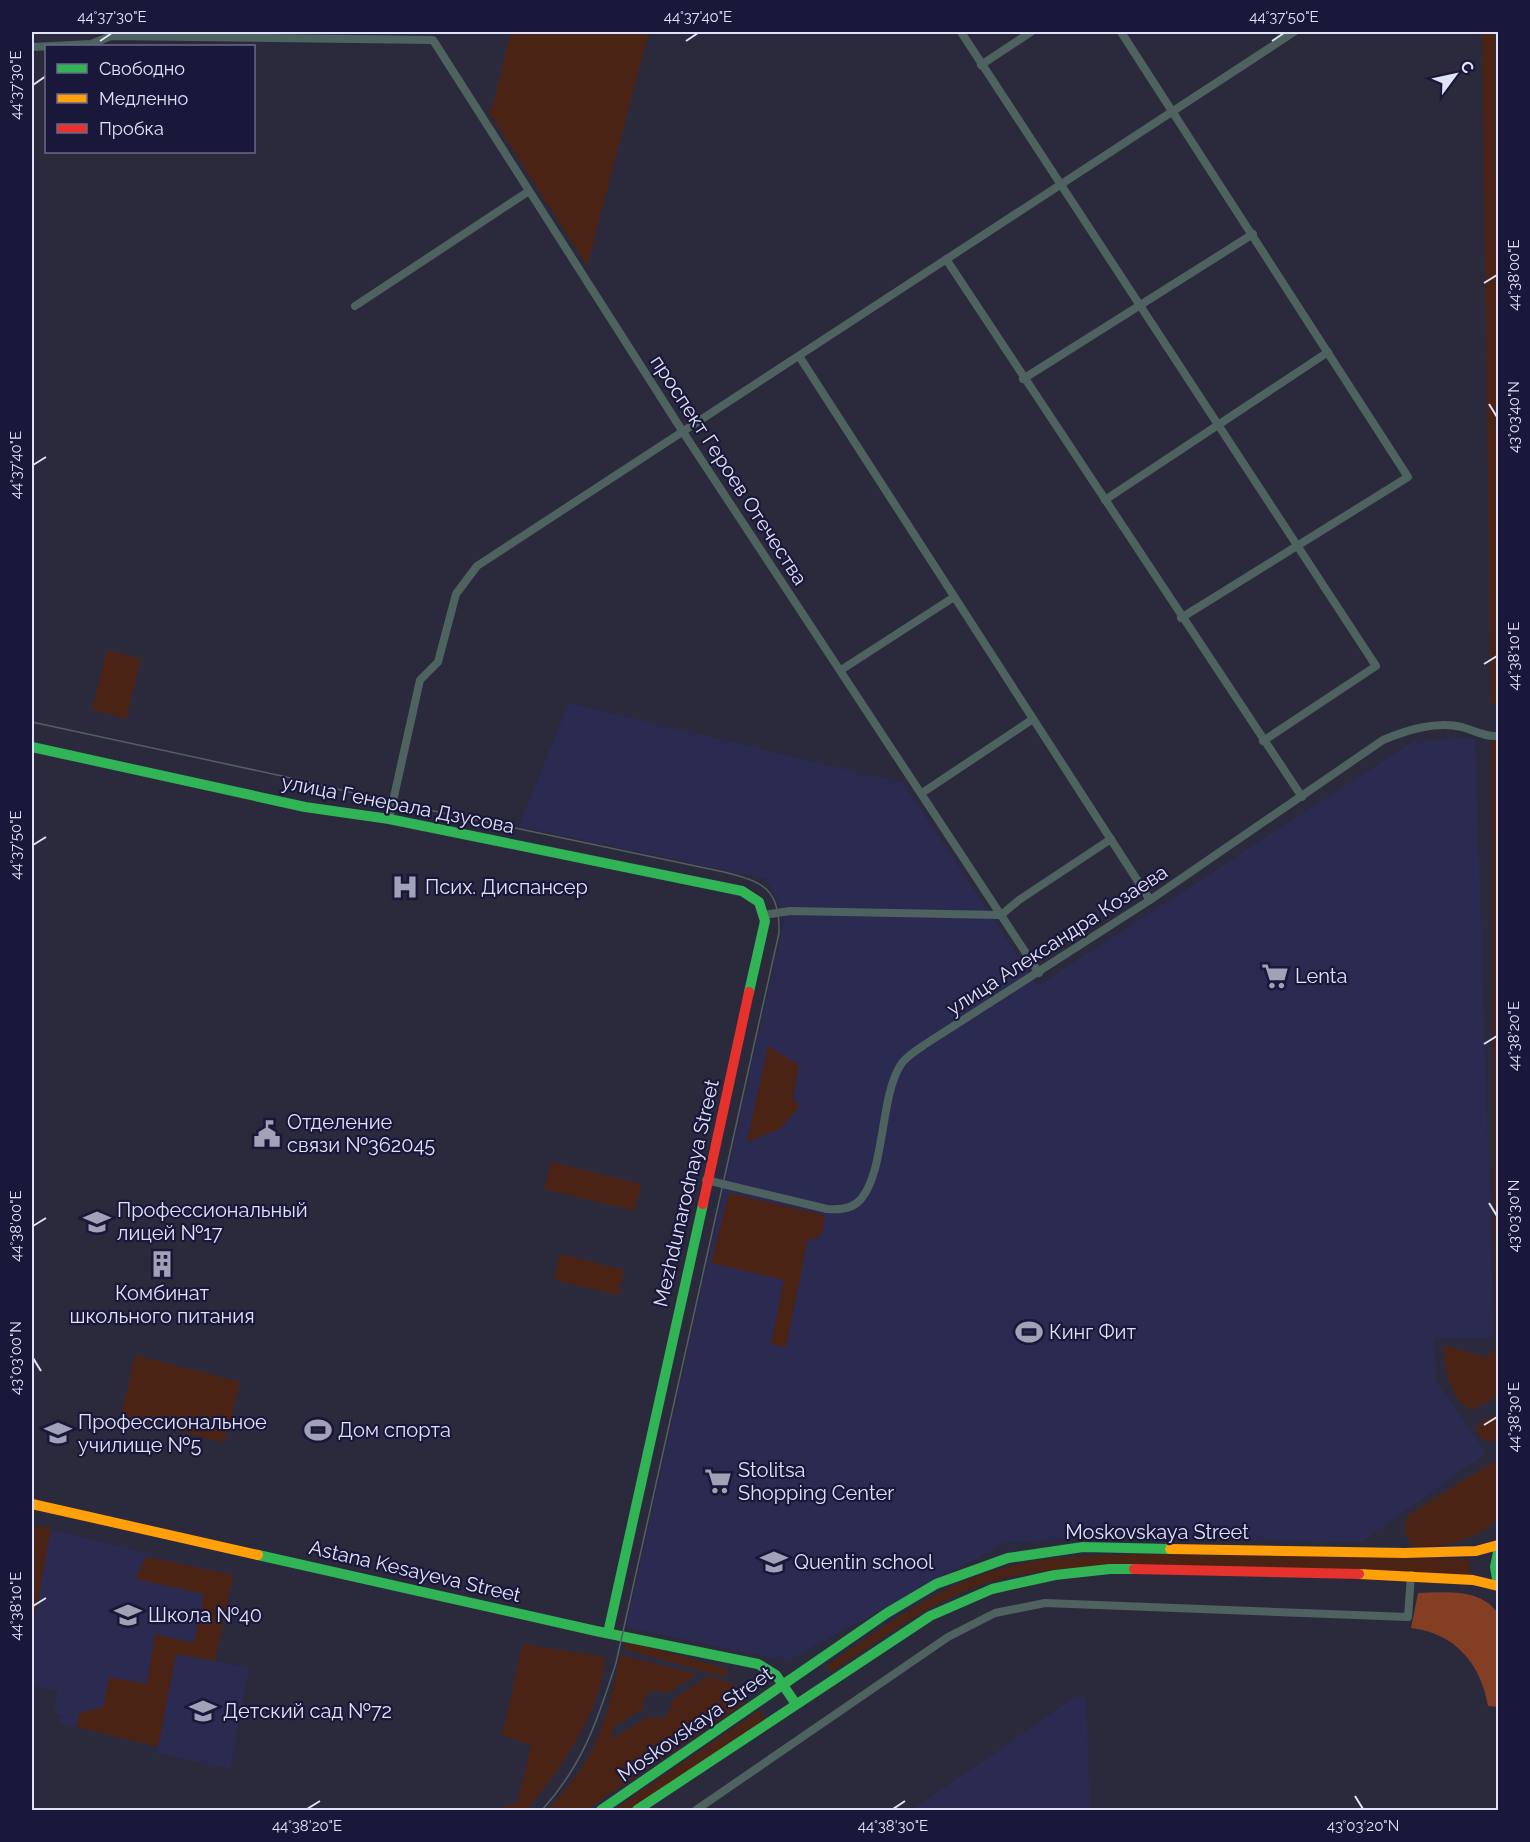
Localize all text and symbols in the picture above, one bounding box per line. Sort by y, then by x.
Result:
text: 44°37'30"E [77,8,147,26]
text: 44°37'40"E [664,8,732,26]
text: 44°37'50"E [1249,8,1319,26]
legend [45,45,255,153]
north arrow [1425,45,1485,105]
text: 44°37'30"E [7,50,25,120]
text: С [1456,57,1478,77]
text: Свободно [99,58,185,79]
text: Медленно [99,88,188,109]
text: Пробка [99,118,164,139]
text: 44°38'00"E [1505,239,1523,311]
street label: проспект Героев Отечества [646,351,812,589]
text: 43°03'40"N [1505,381,1523,453]
text: 44°37'40"E [7,431,25,499]
text: 44°38'10"E [1505,622,1523,690]
street label: улица Генерала Дзусова [279,770,517,838]
text: 44°37'50"E [7,810,25,880]
street label: улица Александра Козаева [942,860,1172,1020]
hospital icon: Псих. Диспансер [390,872,420,902]
place label: Псих. Диспансер [425,875,588,899]
supermarket icon: Lenta [1260,961,1290,991]
place label: Lenta [1295,964,1347,988]
text: 44°38'20"E [1505,1001,1523,1071]
street label: Mezhdunarodnaya Street [648,1077,724,1309]
place label: Отделение связи №362045 [287,1110,435,1157]
public building icon: Отделение связи №362045 [252,1119,282,1149]
text: 43°03'30"N [1505,1180,1523,1252]
text: 44°38'00"E [7,1190,25,1262]
place label: Профессиональный лицей №17 [117,1198,308,1245]
school or university icon: Профессиональный лицей №17 [82,1207,112,1237]
building icon: Комбинат школьного питания [147,1249,177,1279]
place label: Комбинат школьного питания [69,1281,255,1328]
sports icon: Кинг Фит [1014,1317,1044,1347]
place label: Кинг Фит [1049,1320,1136,1344]
text: 43°03'00"N [7,1321,25,1395]
text: 44°38'30"E [1505,1382,1523,1452]
place label: Профессиональное училище №5 [78,1410,267,1457]
sports icon: Дом спорта [303,1415,333,1445]
school or university icon: Профессиональное училище №5 [43,1418,73,1448]
place label: Дом спорта [338,1418,451,1442]
place label: Stolitsa Shopping Center [738,1458,894,1505]
supermarket icon: Stolitsa Shopping Center [703,1466,733,1496]
street label: Moskovskaya Street [1065,1520,1249,1544]
street label: Astana Kesayeva Street [307,1535,523,1607]
school or university icon: Quentin school [759,1547,789,1577]
place label: Quentin school [794,1550,934,1574]
text: 44°38'10"E [7,1572,25,1640]
school or university icon: Школа №40 [113,1600,143,1630]
place label: Школа №40 [148,1603,262,1627]
street label: Moskovskaya Street [613,1661,777,1787]
school or university icon: Детский сад №72 [188,1696,218,1726]
place label: Детский сад №72 [223,1699,392,1723]
text: 44°38'20"E [272,1817,342,1835]
text: 44°38'30"E [858,1817,928,1835]
text: 43°03'20"N [1327,1817,1399,1835]

